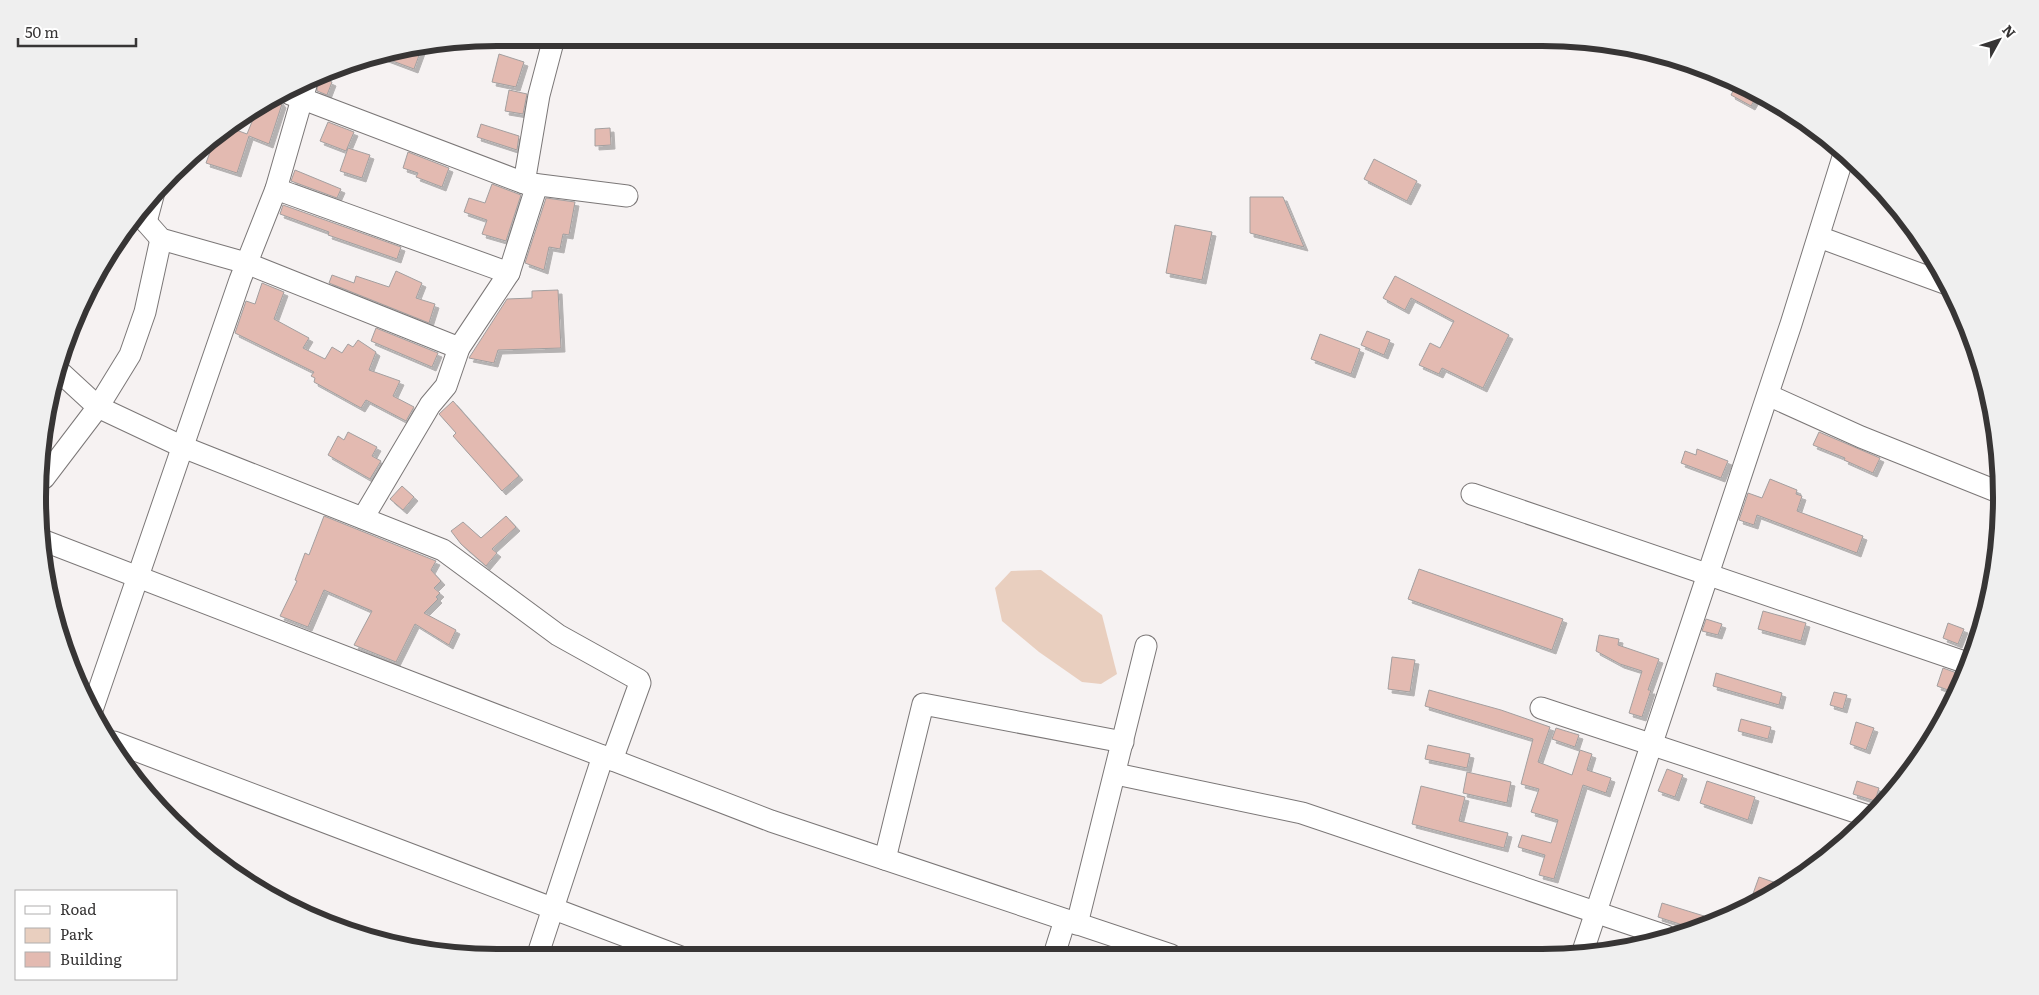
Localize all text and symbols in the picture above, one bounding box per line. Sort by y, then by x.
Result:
scale bar [18,15,135,47]
north arrow [1974,15,2024,65]
text: 50 m [25,20,59,43]
text: N [1998,20,2021,42]
legend [15,890,178,980]
text: Road [60,897,96,920]
text: Park [60,922,94,945]
text: Building [60,947,122,970]

